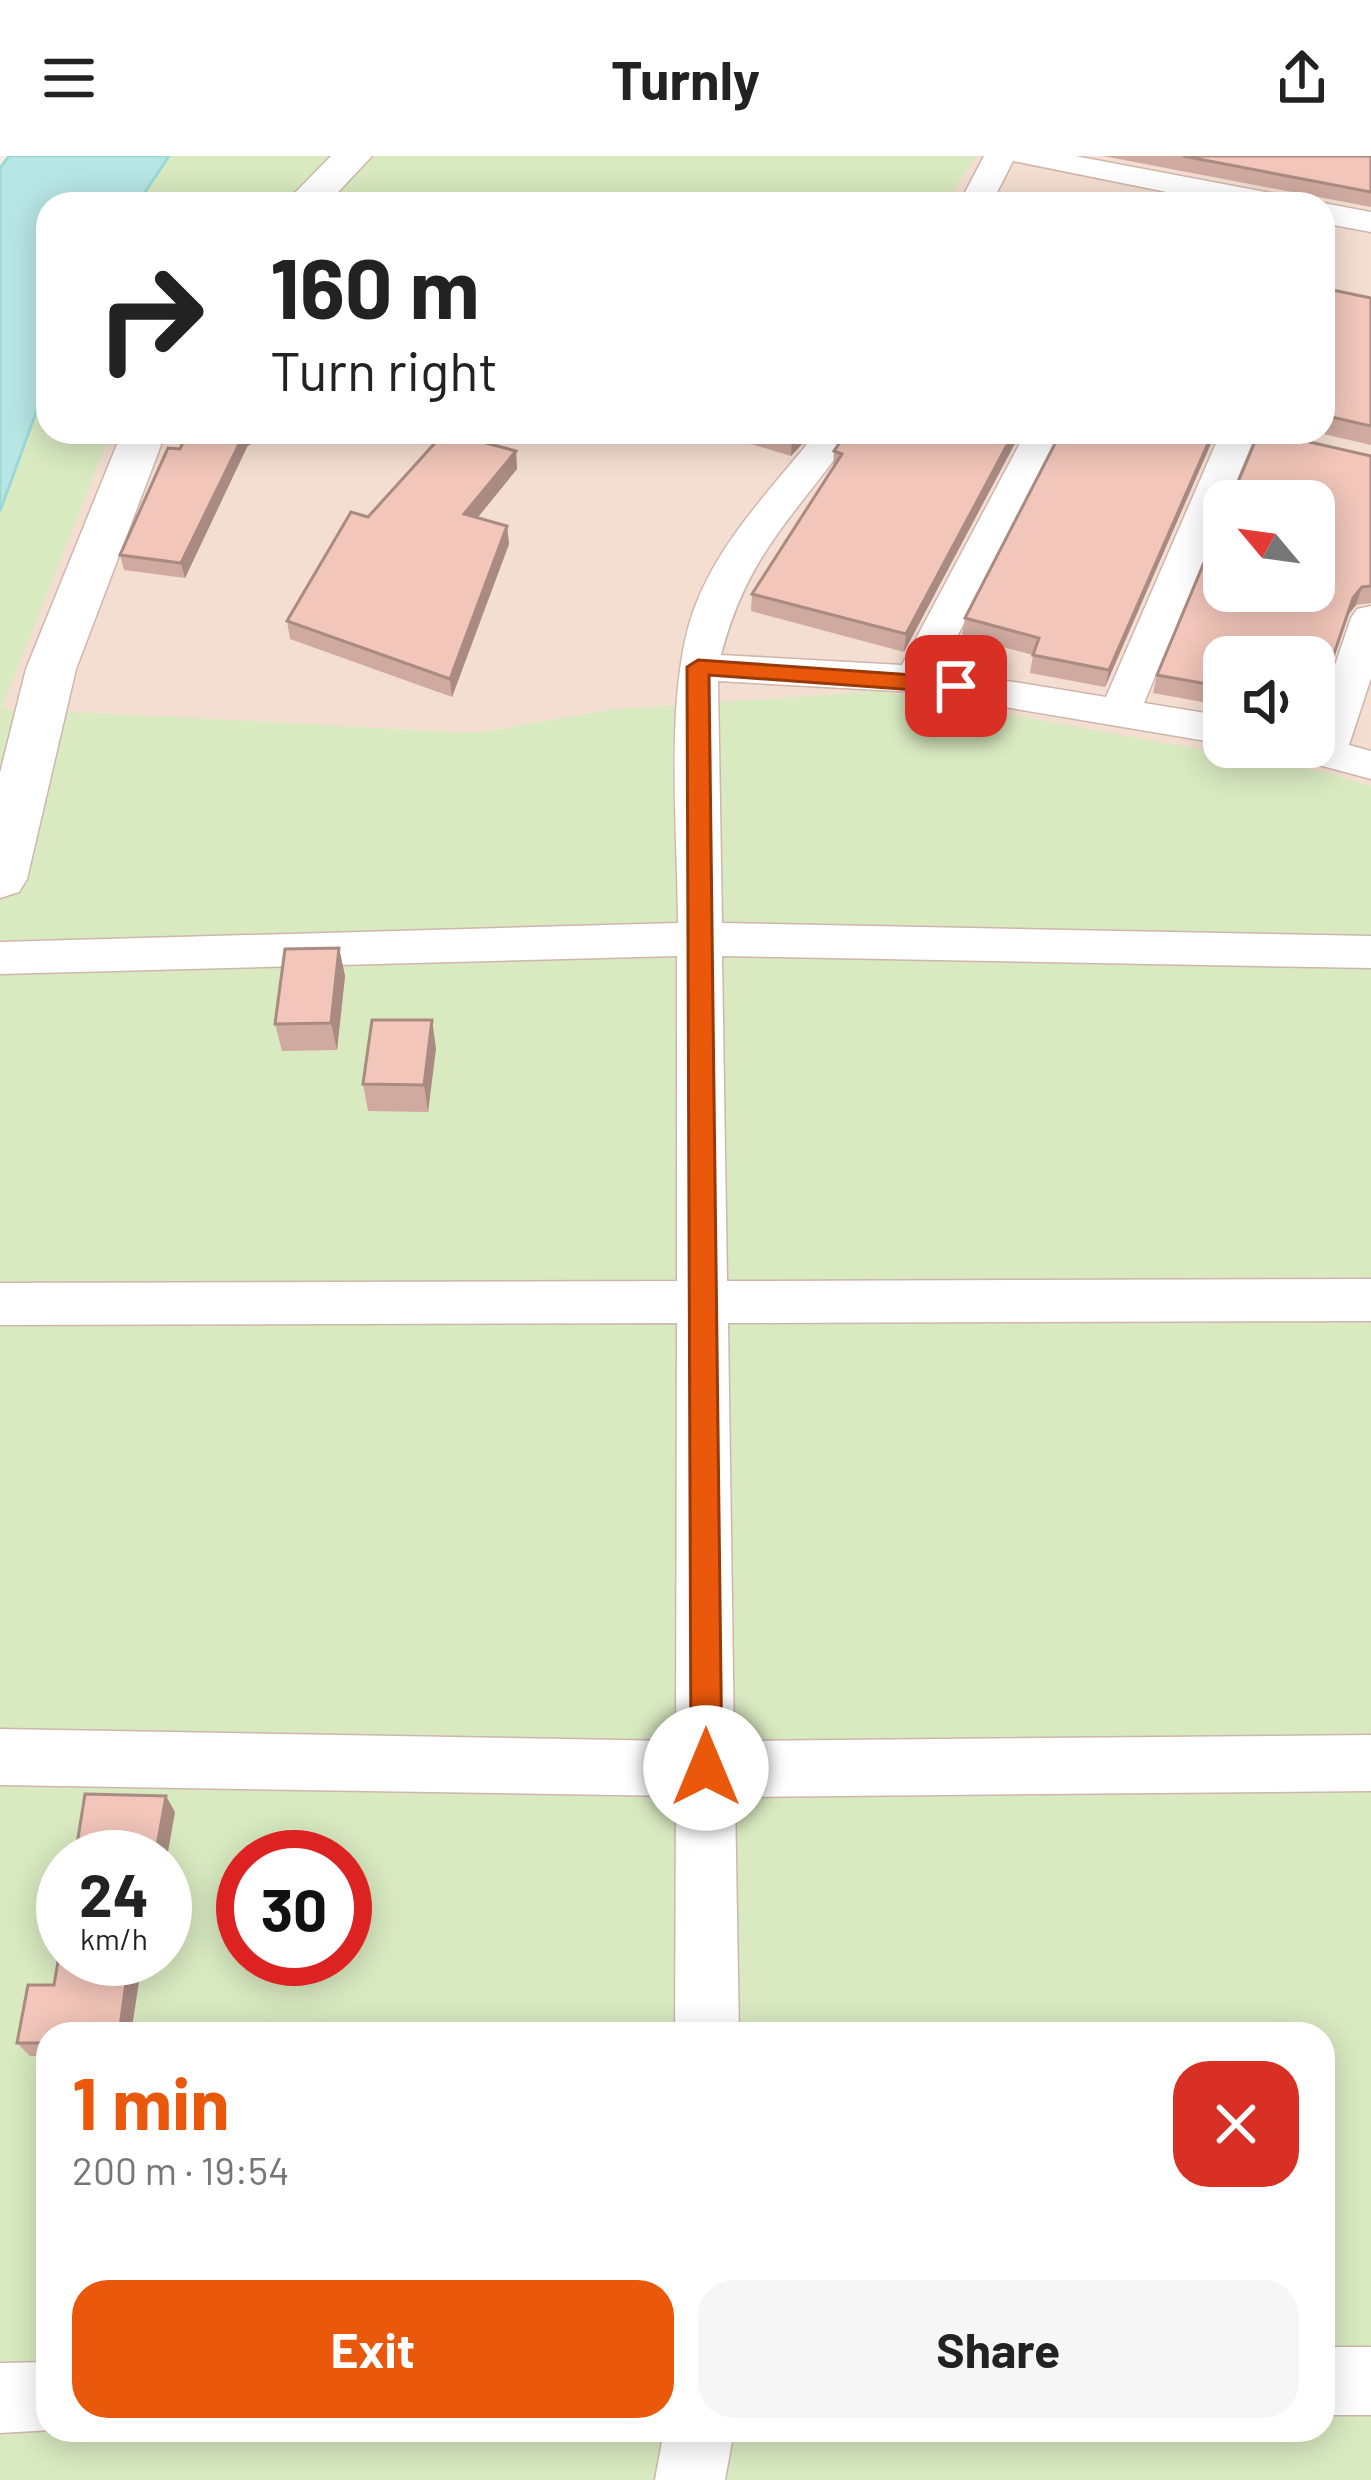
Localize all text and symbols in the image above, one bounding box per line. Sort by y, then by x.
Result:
icon: menu [36,45,102,111]
icon: share [1269,45,1335,111]
text: Turnly [611,46,760,111]
text: 160 m [270,235,480,336]
icon: right [72,240,228,396]
text: Turn right [270,337,498,402]
north arrow [1203,480,1335,612]
map controls [1203,480,1335,768]
pin [905,635,1007,737]
button: sound [1203,636,1335,768]
icon: arrive [923,653,989,719]
position arrow [643,1705,769,1831]
speed limit sign: 30 [216,1830,372,1986]
text: 24 [79,1857,149,1929]
text: km/h [80,1920,148,1956]
text: 1 min [72,2058,230,2144]
button: close [1173,2061,1299,2187]
text: 200 m · 19:54 [72,2146,290,2193]
button: Exit [72,2280,674,2418]
button: Share [698,2280,1299,2418]

